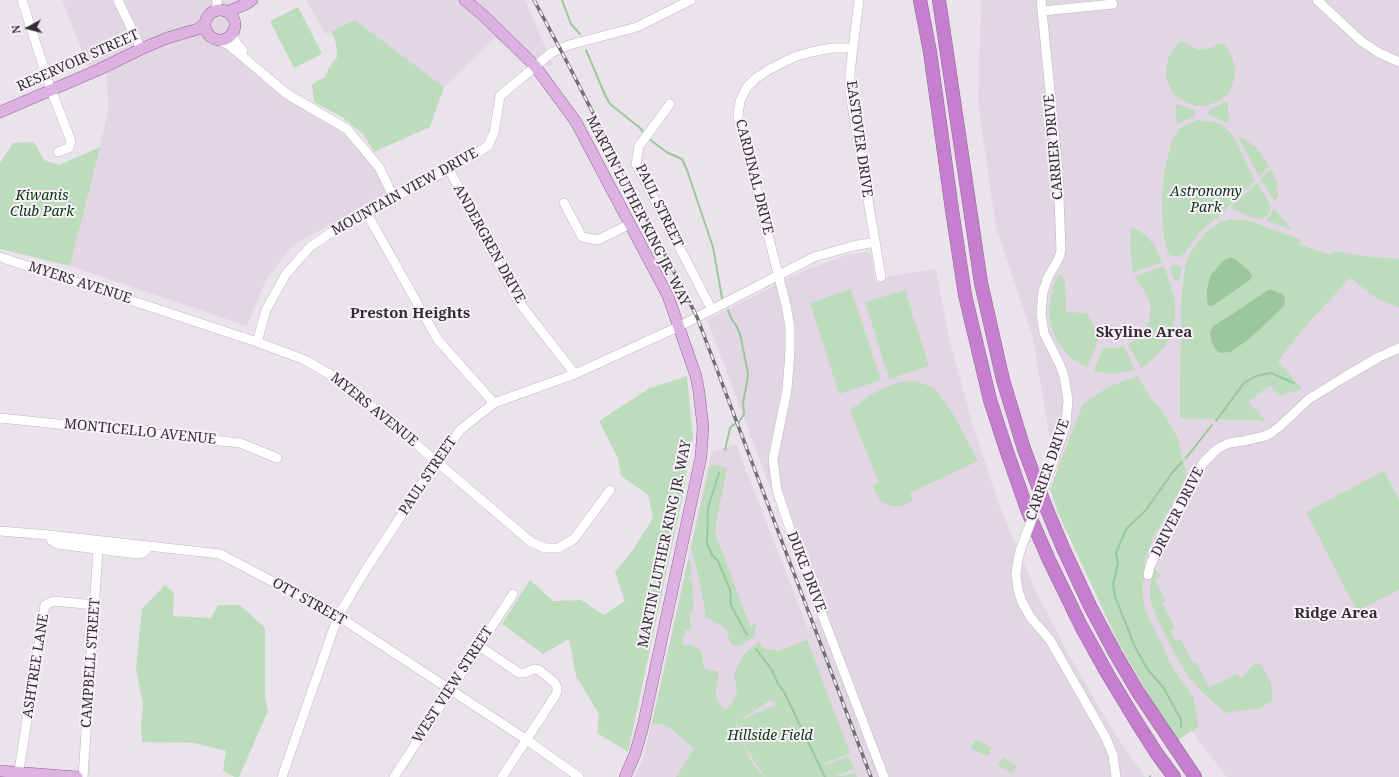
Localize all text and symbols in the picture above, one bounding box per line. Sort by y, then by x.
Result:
north arrow [8,8,48,48]
text: N [8,24,24,35]
street label: RESERVOIR STREET [14,27,142,95]
street label: EASTOVER DRIVE [842,79,876,199]
street label: CARRIER DRIVE [1041,93,1067,201]
street label: MARTIN LUTHER KING JR. WAY [582,113,694,309]
street label: CARDINAL DRIVE [732,117,776,237]
street label: MOUNTAIN VIEW DRIVE [329,145,481,239]
street label: PAUL STREET [632,161,686,251]
street label: ANDERGREN DRIVE [449,182,529,306]
park label: Astronomy Park [1170,184,1242,216]
park label: Kiwanis Club Park [10,188,74,220]
street label: MYERS AVENUE [26,258,134,308]
district label: Preston Heights [350,305,470,323]
district label: Skyline Area [1096,324,1192,342]
street label: MYERS AVENUE [327,370,421,450]
street label: MONTICELLO AVENUE [63,416,217,448]
street label: CARRIER DRIVE [1023,417,1073,523]
street label: PAUL STREET [396,434,460,518]
street label: MARTIN LUTHER KING JR. WAY [635,439,695,649]
street label: DRIVER DRIVE [1148,464,1208,560]
street label: DUKE DRIVE [783,529,829,615]
street label: OTT STREET [269,575,349,629]
street label: CAMPBELL STREET [78,598,104,728]
district label: Ridge Area [1294,605,1378,623]
street label: ASHTREE LANE [19,613,53,719]
street label: WEST VIEW STREET [409,624,497,746]
park label: Hillside Field [727,728,813,744]

